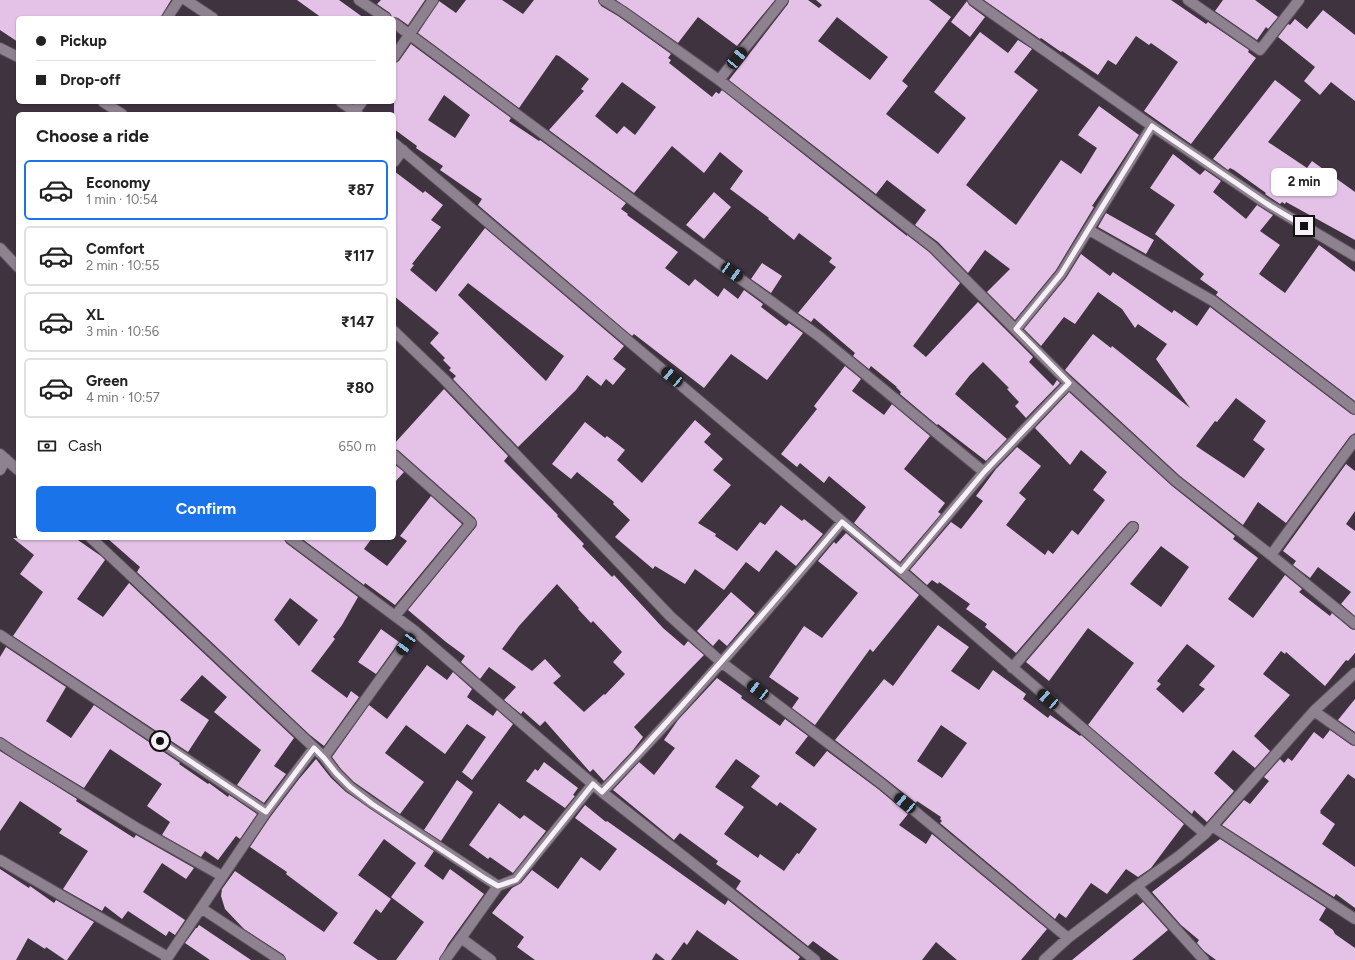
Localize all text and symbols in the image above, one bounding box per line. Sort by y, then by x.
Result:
text: Pickup [60,32,107,50]
car [725,45,749,71]
text: Drop-off [60,71,121,89]
text: Choose a ride [36,125,149,147]
callout: 2 min [1271,168,1337,196]
icon: car [38,172,74,208]
text: Economy [86,174,151,192]
text: 2 min [1288,174,1320,189]
text: ₹87 [347,181,374,199]
text: 1 min · 10:54 [86,192,158,207]
route end [1295,217,1313,235]
icon: car [38,238,74,274]
text: Comfort [86,240,145,258]
text: ₹117 [344,247,374,265]
text: 2 min · 10:55 [86,258,159,273]
car [719,260,745,284]
icon: car [38,304,74,340]
text: XL [86,306,104,324]
text: ₹147 [341,313,374,331]
text: 3 min · 10:56 [86,324,159,339]
car [659,365,685,389]
icon: car [38,370,74,406]
text: Green [86,372,128,390]
text: ₹80 [346,379,374,397]
text: 4 min · 10:57 [86,390,160,405]
icon: cash [36,435,58,457]
text: Cash [68,437,102,455]
text: 650 m [339,439,376,454]
button: Confirm [36,486,376,532]
car [394,631,418,657]
car [745,678,771,702]
car [1035,687,1061,711]
route start [151,732,169,750]
car [892,791,918,815]

